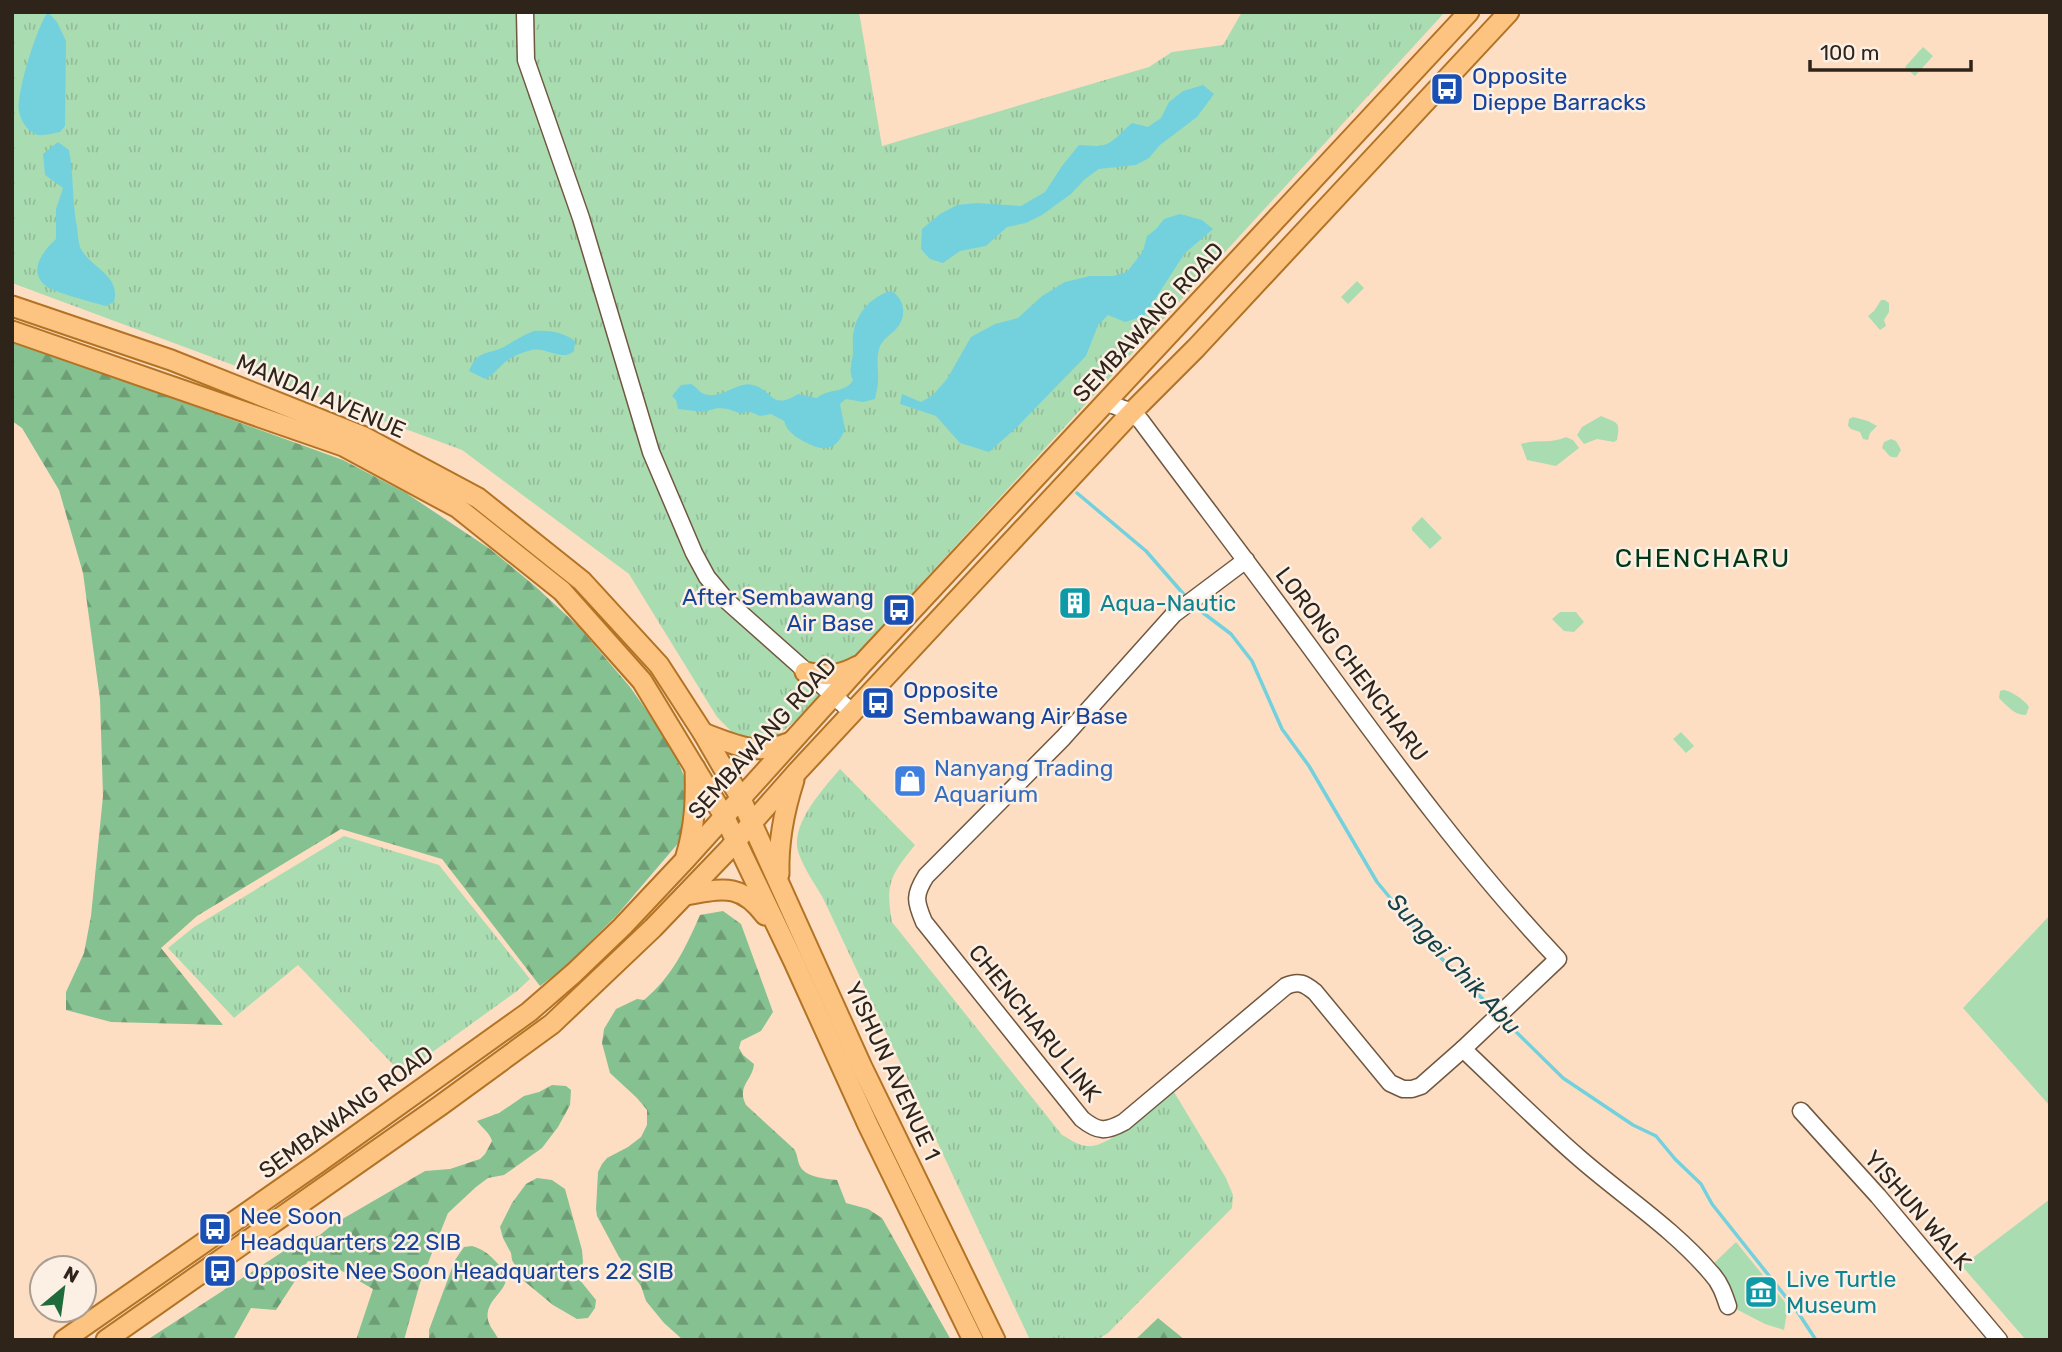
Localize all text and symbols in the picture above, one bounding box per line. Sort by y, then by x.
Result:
scale bar [1810,28,1971,72]
text: 100 m [1820,40,1879,65]
place label: Opposite Dieppe Barracks [1472,62,1646,116]
bus stop icon: Opposite Dieppe Barracks [1428,70,1466,108]
street label: SEMBAWANG ROAD [1067,236,1229,408]
street label: MANDAI AVENUE [232,348,410,444]
district label: CHENCHARU [1615,543,1791,574]
street label: LORONG CHENCHARU [1270,561,1434,767]
place label: After Sembawang Air Base [682,583,874,637]
building icon: Aqua-Nautic [1056,584,1094,622]
place label: Aqua-Nautic [1100,589,1236,617]
bus stop icon: After Sembawang Air Base [880,591,918,629]
street label: SEMBAWANG ROAD [682,651,842,825]
place label: Opposite Sembawang Air Base [903,676,1128,730]
bus stop icon: Opposite Sembawang Air Base [859,684,897,722]
place label: Nanyang Trading Aquarium [934,754,1114,808]
shop icon: Nanyang Trading Aquarium [891,762,929,800]
water label: Sungei Chik Abu [1382,888,1526,1040]
street label: CHENCHARU LINK [963,939,1107,1108]
street label: YISHUN AVENUE 1 [839,977,947,1165]
street label: SEMBAWANG ROAD [253,1039,439,1185]
street label: YISHUN WALK [1858,1144,1978,1276]
place label: Nee Soon Headquarters 22 SIB [240,1202,461,1256]
bus stop icon: Nee Soon Headquarters 22 SIB [196,1210,234,1248]
bus stop icon: Opposite Nee Soon Headquarters 22 SIB [201,1252,239,1290]
north arrow [28,1254,98,1324]
place label: Opposite Nee Soon Headquarters 22 SIB [244,1257,674,1285]
text: N [59,1261,83,1288]
place label: Live Turtle Museum [1786,1265,1896,1319]
museum icon: Live Turtle Museum [1742,1273,1780,1311]

